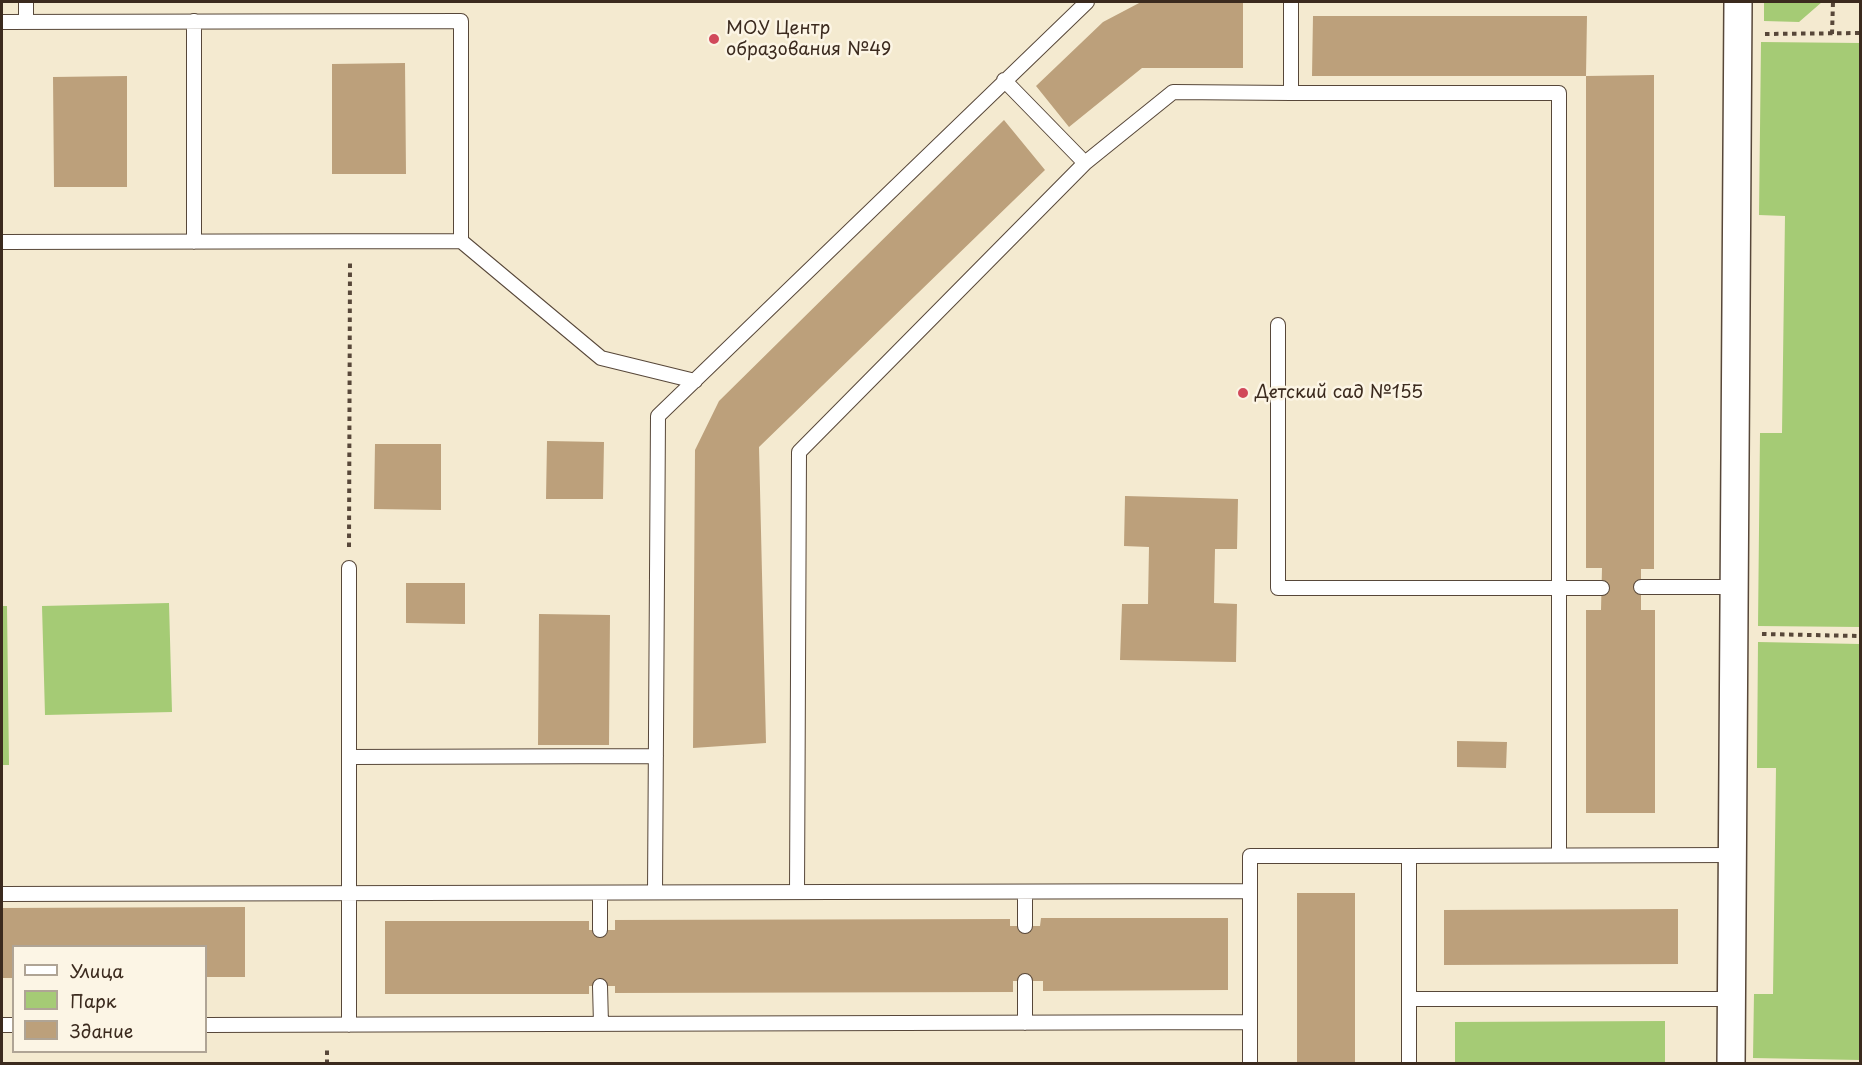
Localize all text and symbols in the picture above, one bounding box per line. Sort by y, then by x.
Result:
place label: МОУ Центр образования №49 [726,18,891,60]
marker: МОУ Центр образования №49 [707,32,721,46]
place label: Детский сад №155 [1255,382,1423,404]
marker: Детский сад №155 [1236,386,1250,400]
legend [12,945,207,1053]
text: Улица [70,957,124,984]
text: Парк [70,987,116,1014]
text: Здание [70,1017,133,1044]

